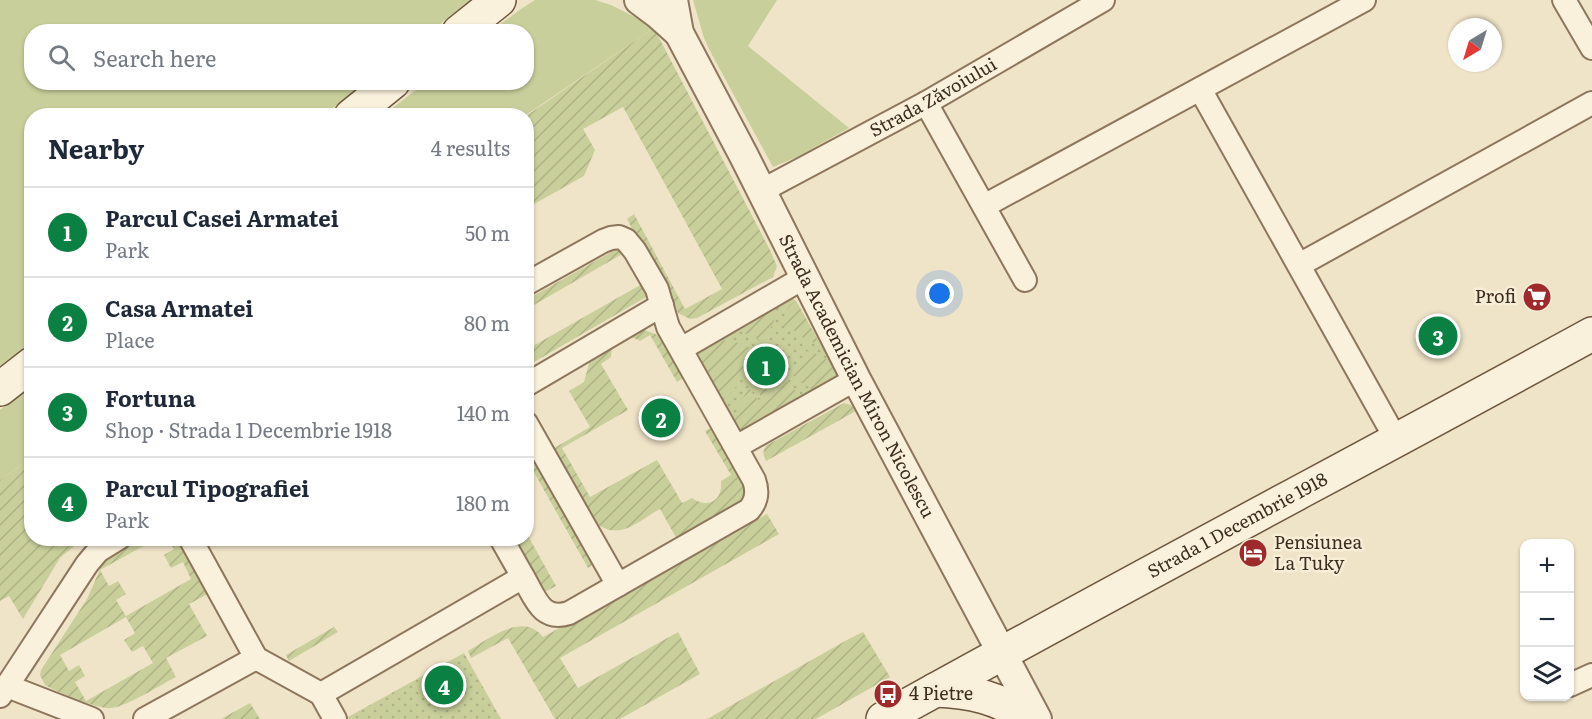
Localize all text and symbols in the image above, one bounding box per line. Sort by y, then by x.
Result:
north arrow [1448,18,1502,72]
search box [24,24,534,90]
icon: search [45,41,78,74]
text: Search here [93,41,216,74]
street label: Strada Zăvoiului [864,50,1001,143]
text: Nearby [48,128,144,167]
text: 4 results [431,132,510,162]
text: Parcul Casei Armatei [105,201,339,234]
text: 1 [63,217,72,247]
text: 50 m [465,217,510,247]
street label: Strada Academician Miron Nicolescu [773,229,943,522]
text: Park [105,234,149,264]
your location [925,279,954,308]
supermarket icon: Profi [1521,281,1553,313]
place label: Profi [1475,282,1516,309]
text: Casa Armatei [105,291,253,324]
text: 2 [62,307,73,337]
text: 80 m [464,307,510,337]
pin: 3 [1418,314,1458,358]
text: Place [105,324,155,354]
pin: 1 [746,344,786,388]
text: Fortuna [105,381,196,414]
pin: 2 [642,396,680,440]
text: 3 [62,397,73,427]
text: 140 m [457,397,510,427]
text: Shop · Strada 1 Decembrie 1918 [105,414,392,444]
street label: Strada 1 Decembrie 1918 [1142,465,1332,584]
text: Parcul Tipografiei [105,471,309,504]
text: 4 [61,487,74,517]
text: 180 m [456,487,510,517]
text: Park [105,504,149,534]
place label: Pensiunea La Tuky [1274,528,1362,576]
hotel icon: Pensiunea La Tuky [1237,537,1269,569]
map controls [1520,539,1574,701]
button: + [1520,539,1574,593]
button: − [1520,593,1574,647]
button: layers [1520,647,1574,701]
pin: 4 [424,662,464,708]
bus stop icon: 4 Pietre [872,678,904,710]
place label: 4 Pietre [909,679,973,706]

